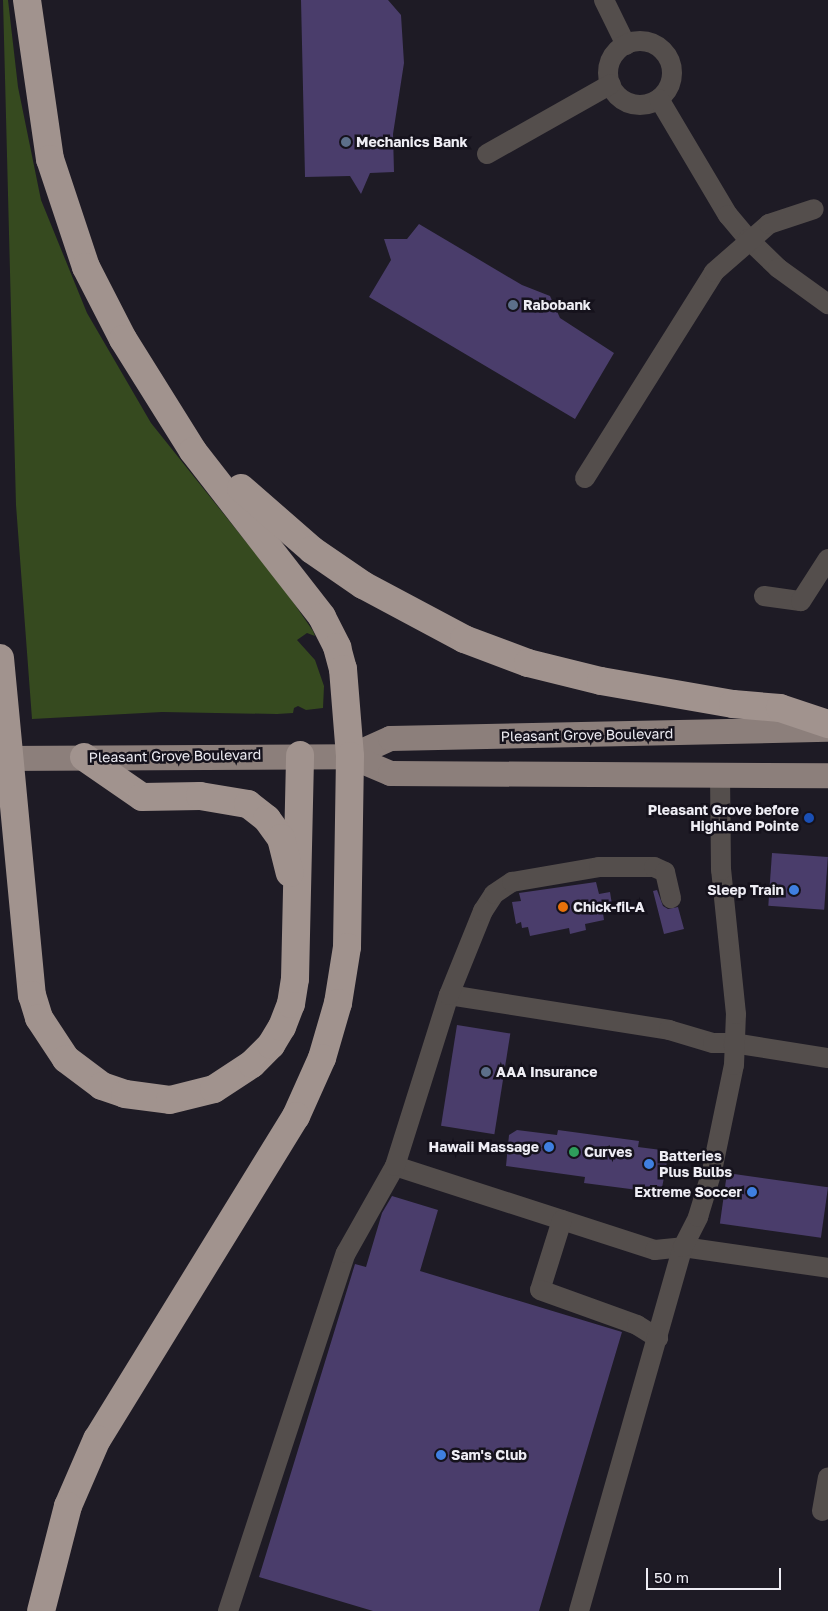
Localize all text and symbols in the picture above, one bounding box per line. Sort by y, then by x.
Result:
place label: Mechanics Bank [356,134,468,150]
marker: Mechanics Bank [340,136,352,148]
place label: Rabobank [523,297,591,313]
marker: Rabobank [507,299,519,311]
street label: Pleasant Grove Boulevard [501,725,673,745]
street label: Pleasant Grove Boulevard [89,746,261,766]
place label: Pleasant Grove before Highland Pointe [648,802,799,834]
marker: Pleasant Grove before Highland Pointe [803,812,815,824]
place label: Sleep Train [707,882,784,898]
marker: Sleep Train [788,884,800,896]
place label: Chick-fil-A [573,899,645,915]
marker: Chick-fil-A [557,901,569,913]
place label: AAA Insurance [496,1064,597,1080]
marker: AAA Insurance [480,1066,492,1078]
place label: Hawaii Massage [429,1139,539,1155]
marker: Hawaii Massage [543,1141,555,1153]
place label: Curves [584,1144,632,1160]
marker: Curves [568,1146,580,1158]
place label: Batteries Plus Bulbs [659,1148,732,1180]
marker: Batteries Plus Bulbs [643,1158,655,1170]
place label: Extreme Soccer [634,1184,742,1200]
marker: Extreme Soccer [746,1186,758,1198]
place label: Sam's Club [451,1447,527,1463]
marker: Sam's Club [435,1449,447,1461]
scale bar [648,1558,783,1590]
text: 50 m [654,1568,689,1586]

